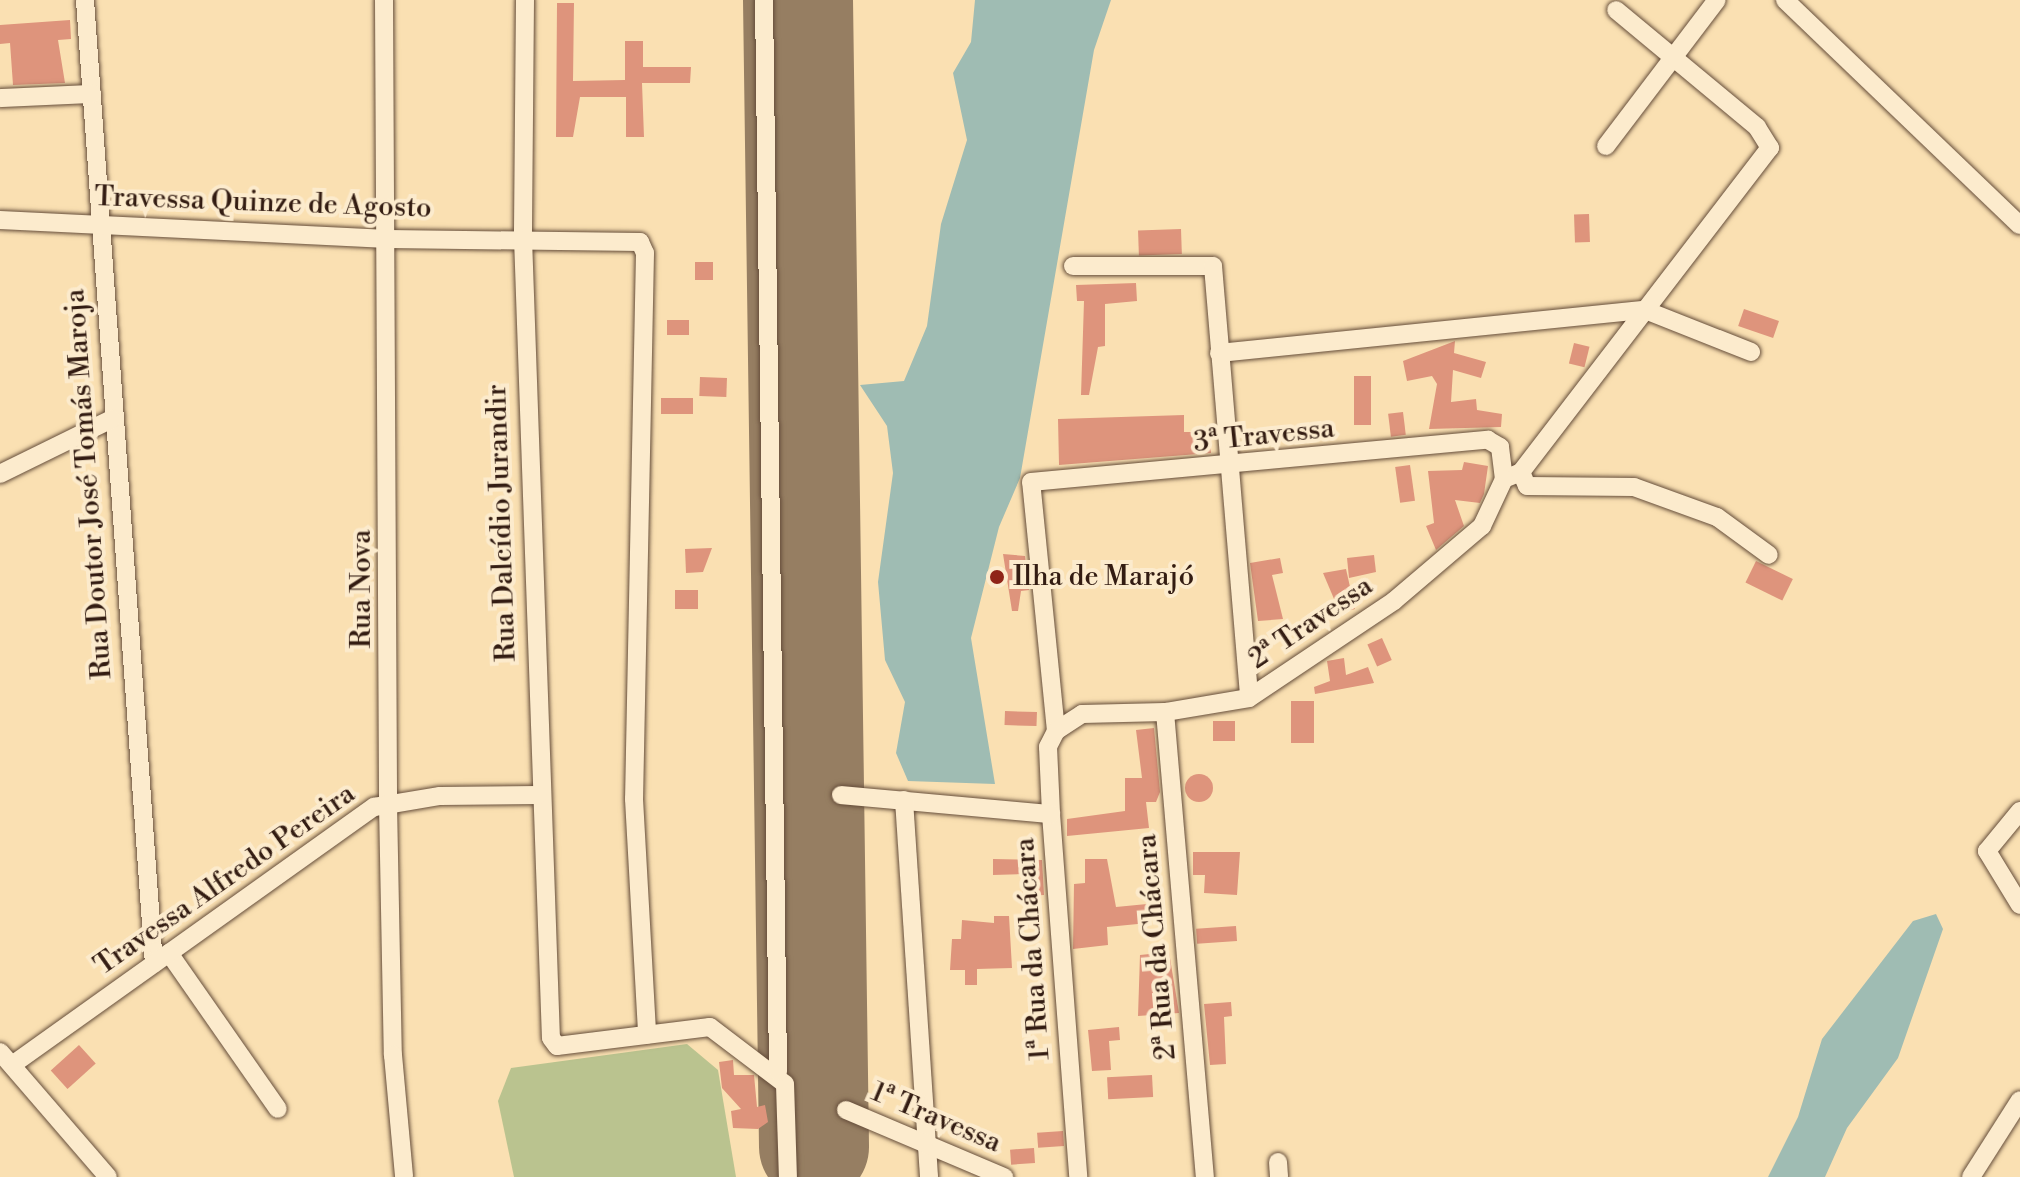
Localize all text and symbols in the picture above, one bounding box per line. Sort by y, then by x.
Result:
street label: Travessa Quinze de Agosto [94,180,432,226]
street label: Rua Doutor José Tomás Maroja [59,288,119,680]
street label: Rua Dalcídio Jurandir [480,384,524,662]
street label: 3ª Travessa [1192,412,1336,460]
street label: Rua Nova [345,530,379,648]
place label: Ilha de Marajó [1013,560,1194,594]
marker: Ilha de Marajó [988,568,1006,586]
street label: 2ª Travessa [1243,569,1379,677]
street label: Travessa Alfredo Pereira [88,777,362,983]
street label: 2ª Rua da Chácara [1130,833,1184,1061]
street label: 1ª Rua da Chácara [1008,837,1058,1061]
street label: 1ª Travessa [866,1076,1006,1160]

